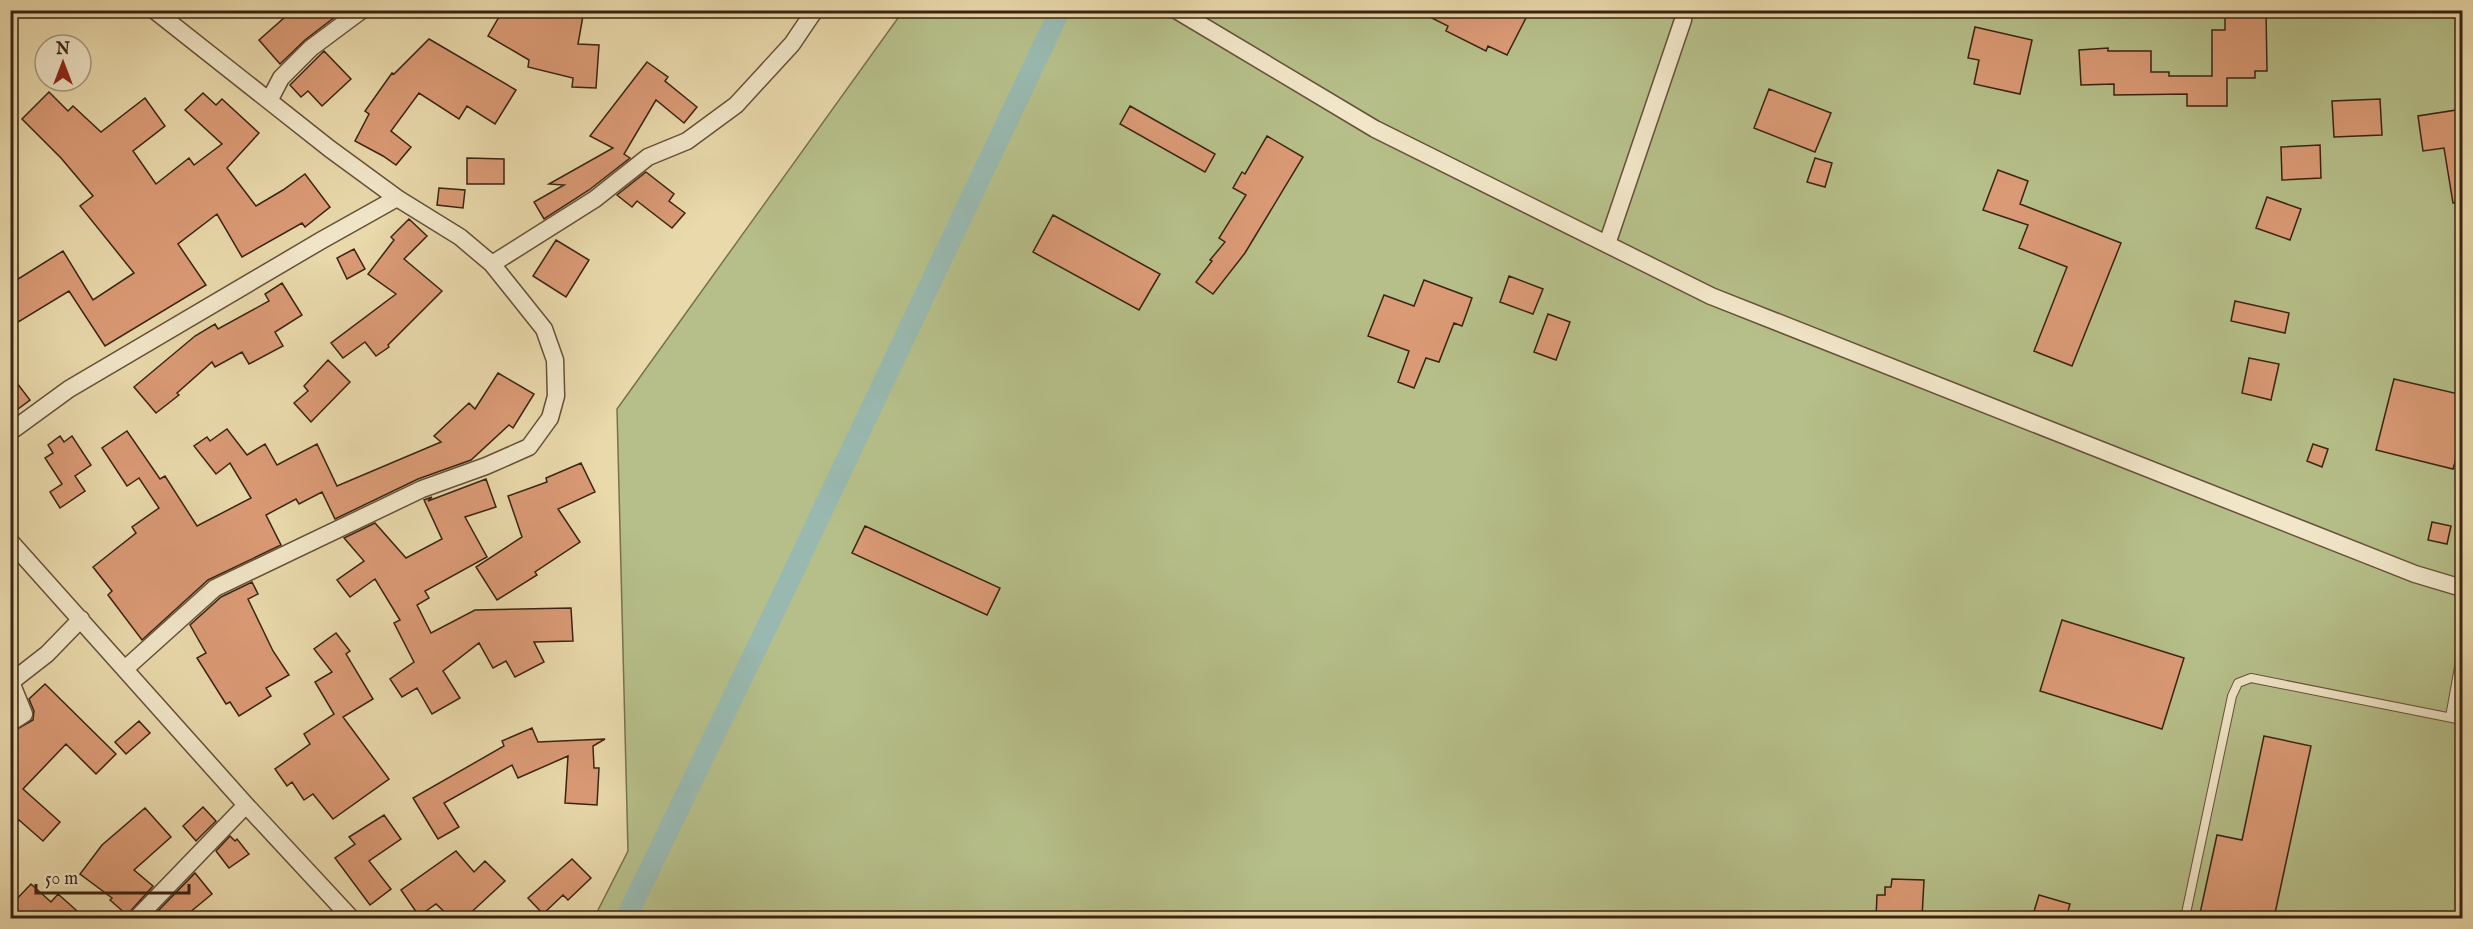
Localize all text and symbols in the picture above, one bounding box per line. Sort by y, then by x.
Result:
north arrow [33,33,93,93]
text: N [55,40,70,60]
scale bar [36,857,189,895]
text: 50 m [45,868,78,891]

